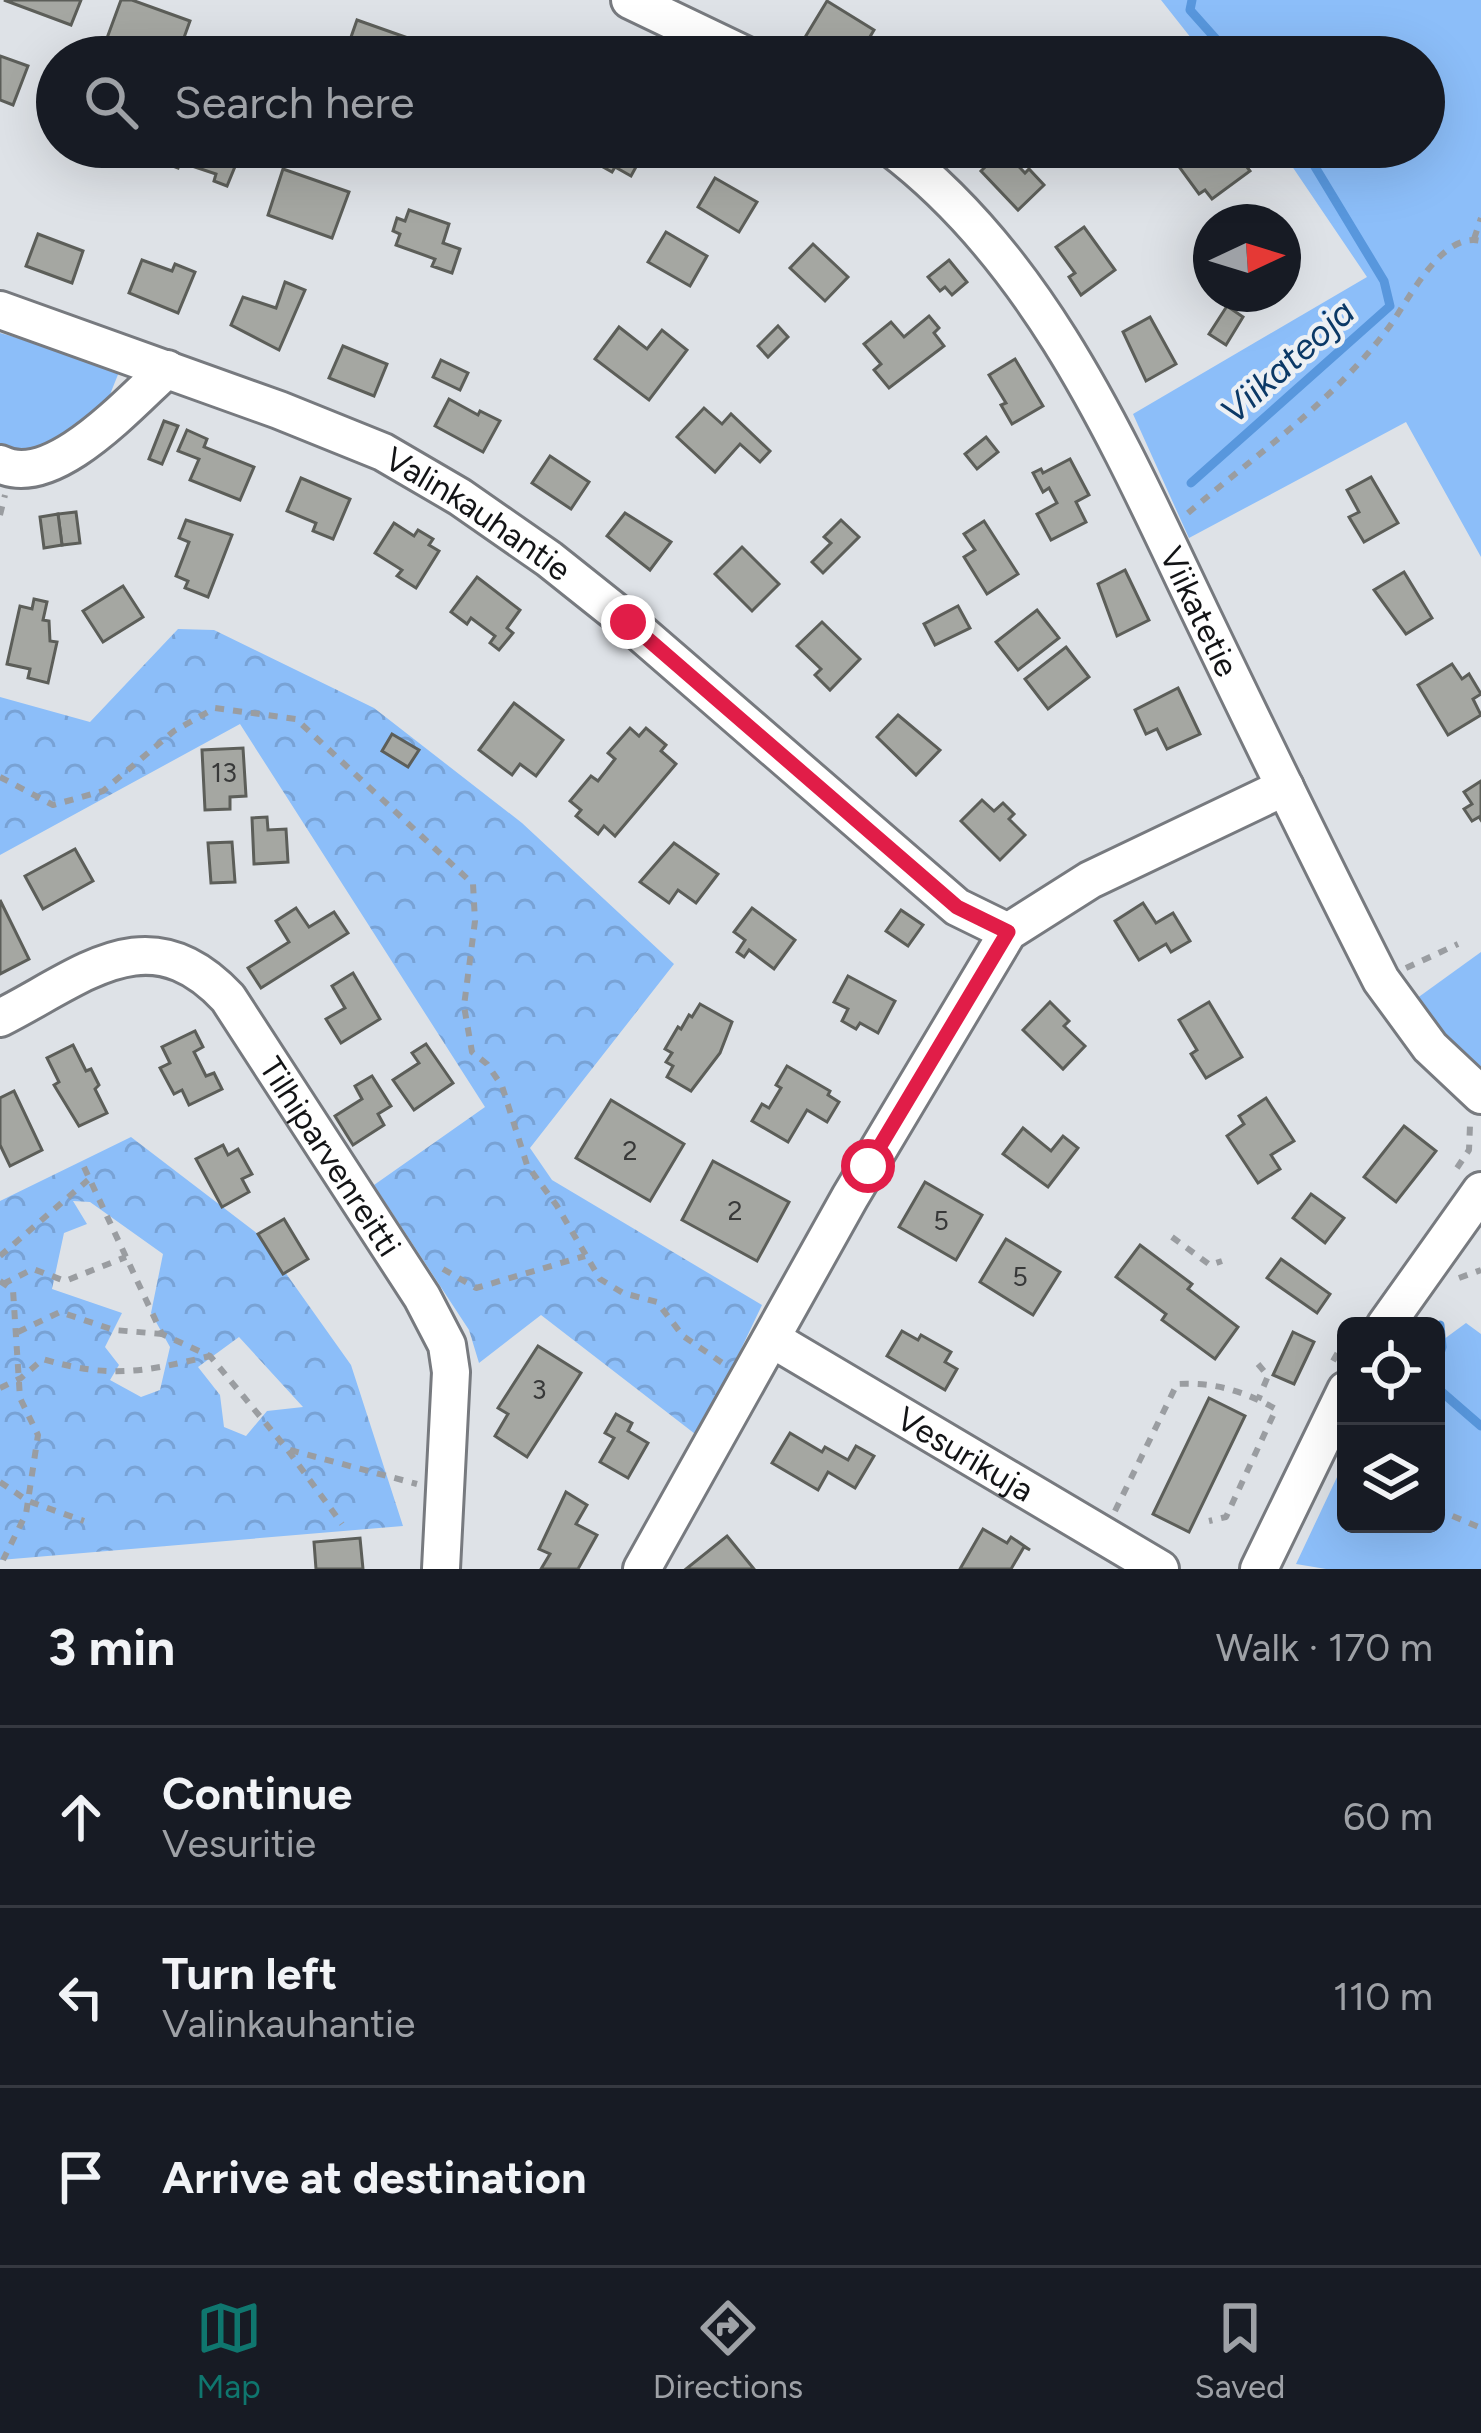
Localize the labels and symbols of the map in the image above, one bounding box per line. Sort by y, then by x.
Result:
north arrow [1193,204,1301,312]
water label: Viikateoja [1212,290,1363,432]
street label: Valinkauhantie [378,439,579,589]
street label: Viikatetie [1152,540,1247,683]
route end [601,595,655,649]
house number: 13 [211,756,237,789]
street label: Tilhiparvenreitti [252,1050,409,1264]
house number: 2 [622,1134,638,1167]
route start [841,1139,895,1193]
house number: 2 [727,1194,743,1227]
house number: 5 [933,1204,949,1237]
house number: 5 [1012,1260,1028,1293]
house number: 3 [532,1373,546,1406]
street label: Vesurikuja [890,1399,1041,1510]

